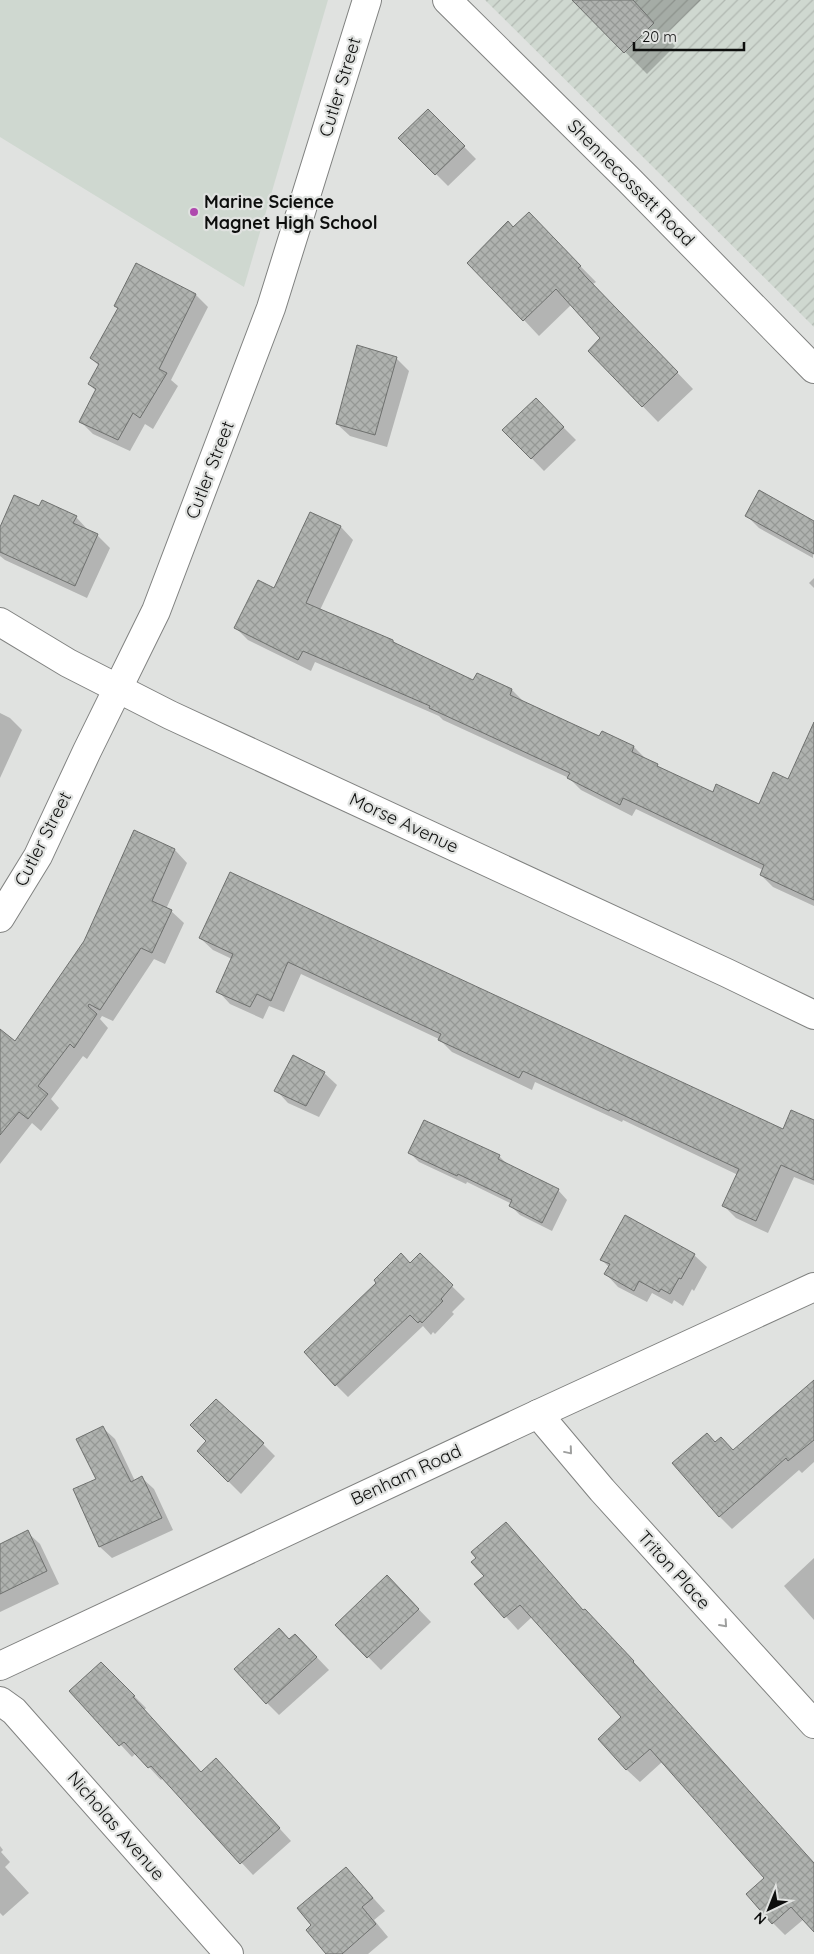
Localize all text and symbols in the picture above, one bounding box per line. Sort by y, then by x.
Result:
scale bar [634,20,744,52]
text: 20 m [642,27,677,46]
street label: Cutler Street [313,34,366,140]
street label: Shennecossett Road [563,114,700,251]
place label: Marine Science Magnet High School [204,190,378,234]
marker: Marine Science Magnet High School [188,206,200,218]
street label: Cutler Street [180,417,239,522]
street label: Morse Avenue [346,787,462,858]
street label: Cutler Street [9,788,76,890]
street label: Benham Road [347,1439,465,1510]
one-way arrow [563,1445,571,1454]
street label: Triton Place [633,1526,716,1614]
one-way arrow [718,1619,727,1628]
street label: Nicholas Avenue [63,1766,170,1885]
north arrow [744,1884,794,1934]
text: N [750,1908,770,1929]

